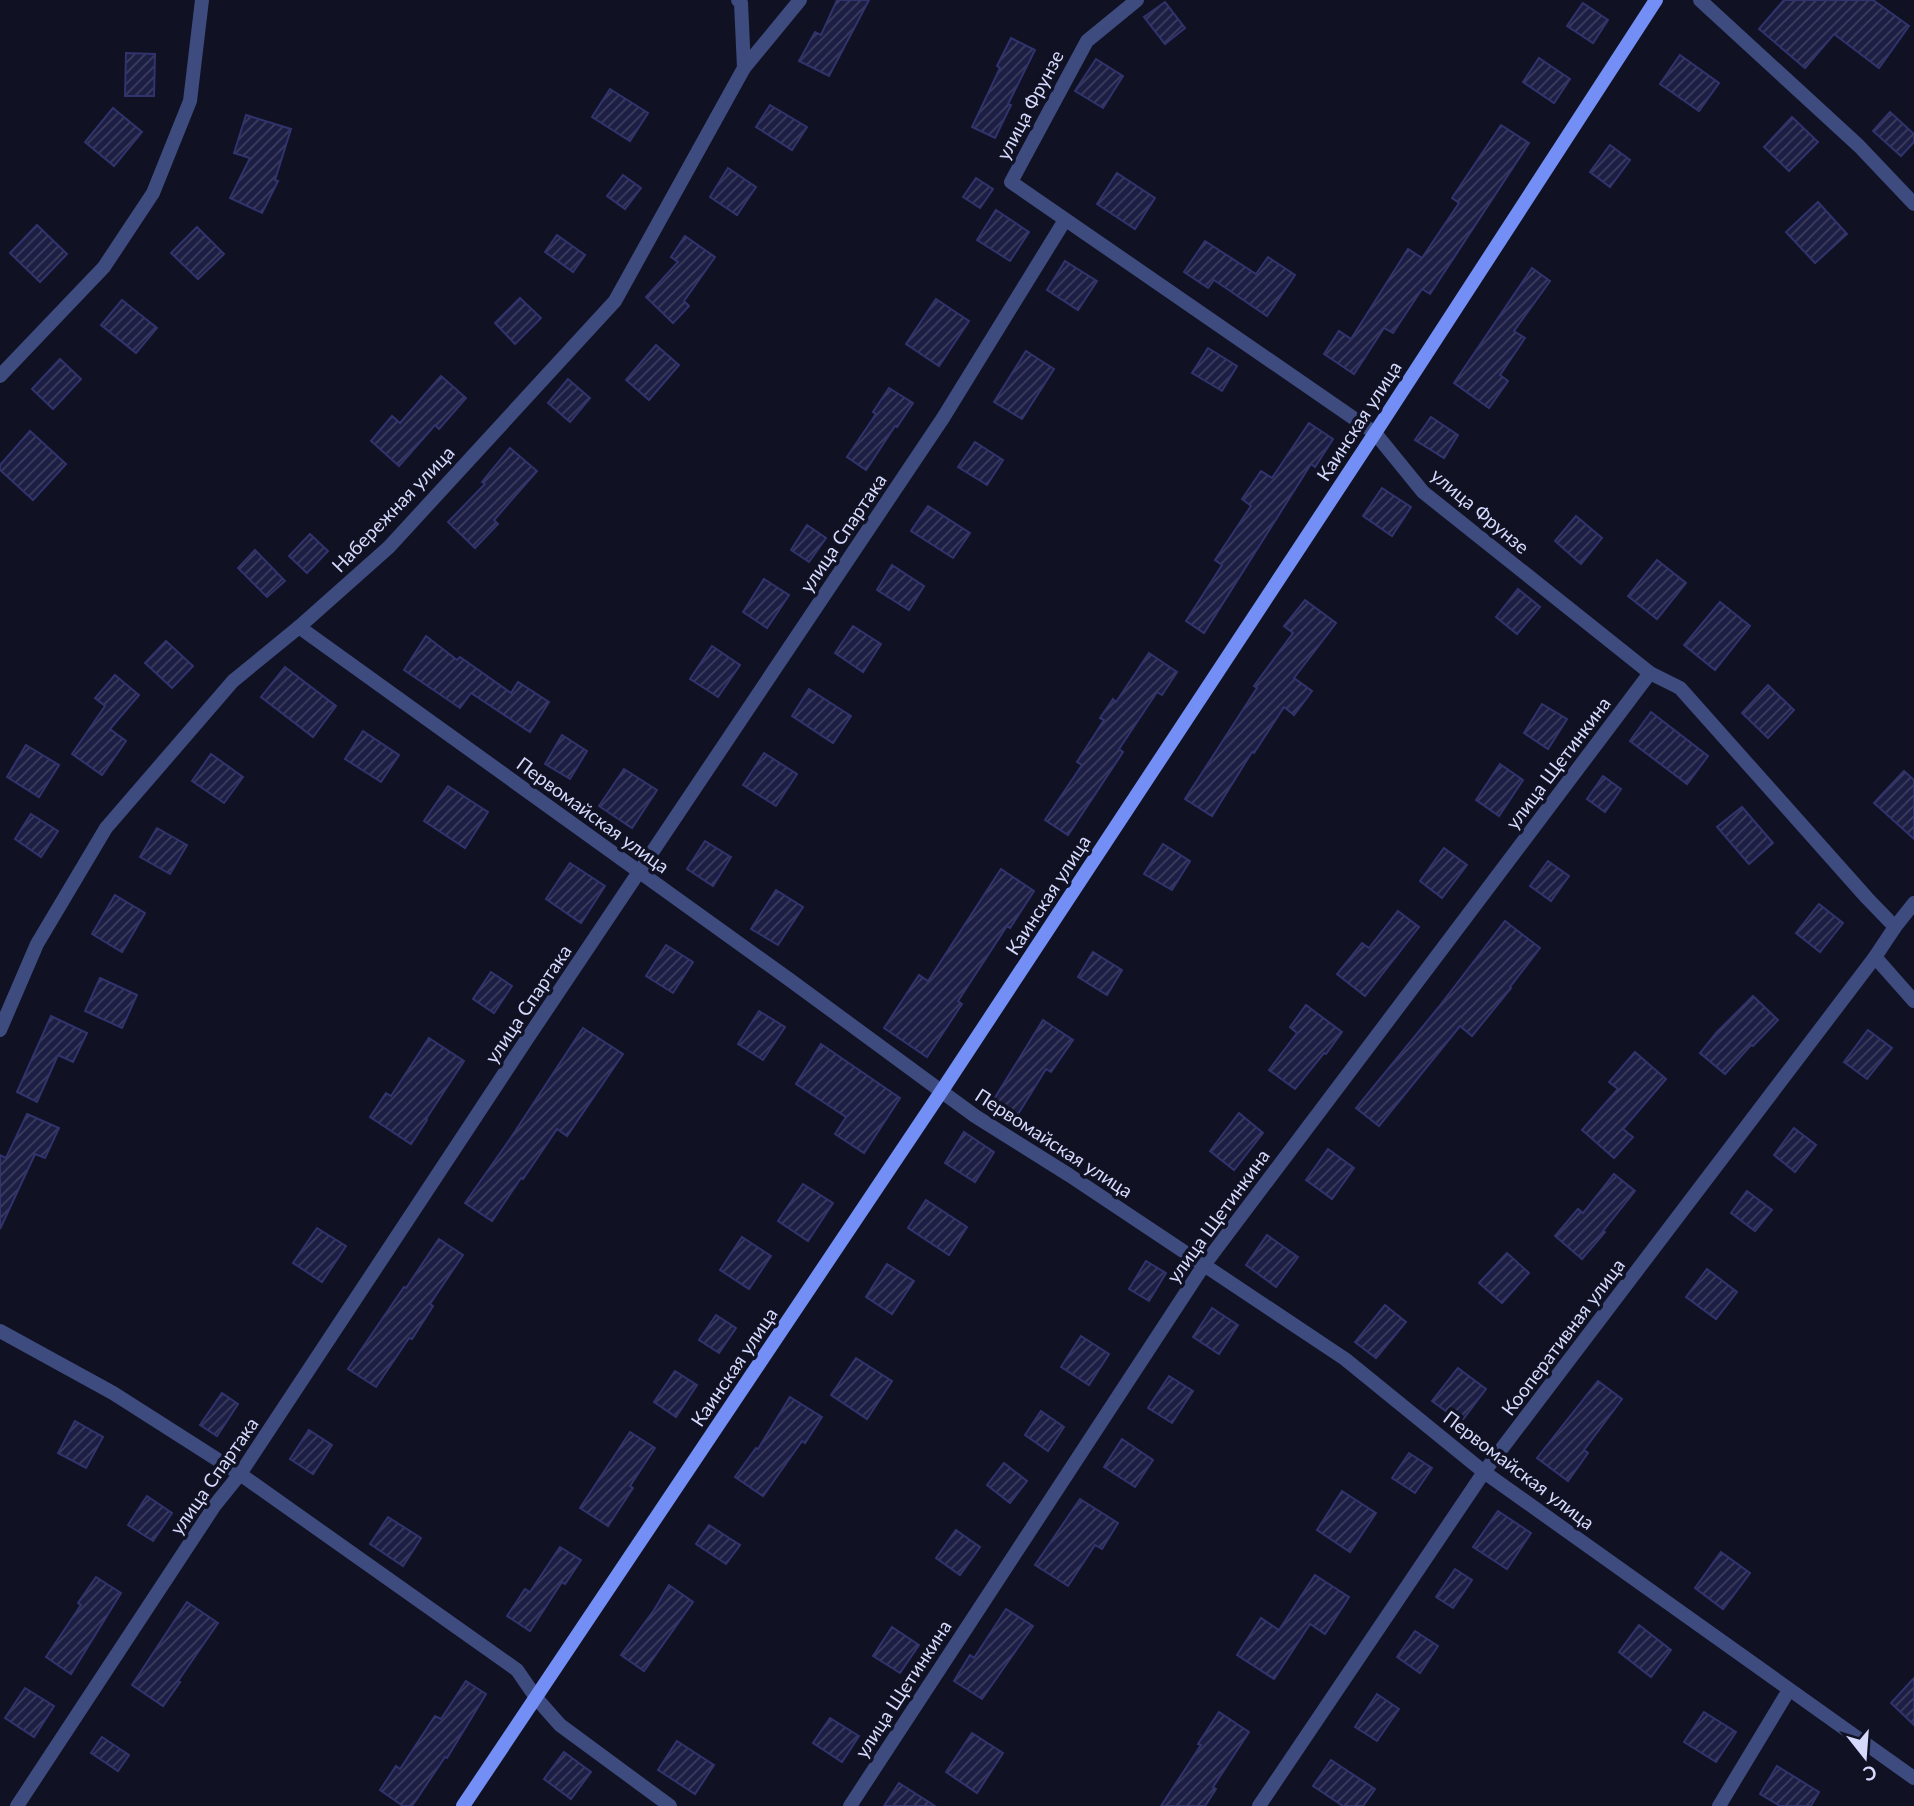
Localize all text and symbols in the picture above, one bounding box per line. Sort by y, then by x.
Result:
street label: улица Фрунзе [991,46,1068,164]
street label: Каинская улица [1311,357,1406,485]
street label: Набережная улица [326,441,459,577]
street label: улица Фрунзе [1427,463,1534,558]
street label: улица Спартака [794,469,891,596]
street label: улица Щетинкина [1500,692,1615,833]
street label: Первомайская улица [513,752,674,878]
street label: Каинская улица [1000,831,1095,959]
street label: улица Спартака [479,940,576,1067]
street label: Первомайская улица [971,1083,1137,1202]
street label: улица Щетинкина [1161,1144,1274,1287]
street label: Кооперативная улица [1496,1254,1629,1420]
street label: Каинская улица [685,1303,782,1430]
street label: Первомайская улица [1439,1405,1599,1534]
street label: улица Спартака [165,1413,263,1539]
street label: улица Щетинкина [849,1616,956,1762]
north arrow [1830,1722,1900,1792]
text: С [1860,1761,1879,1787]

